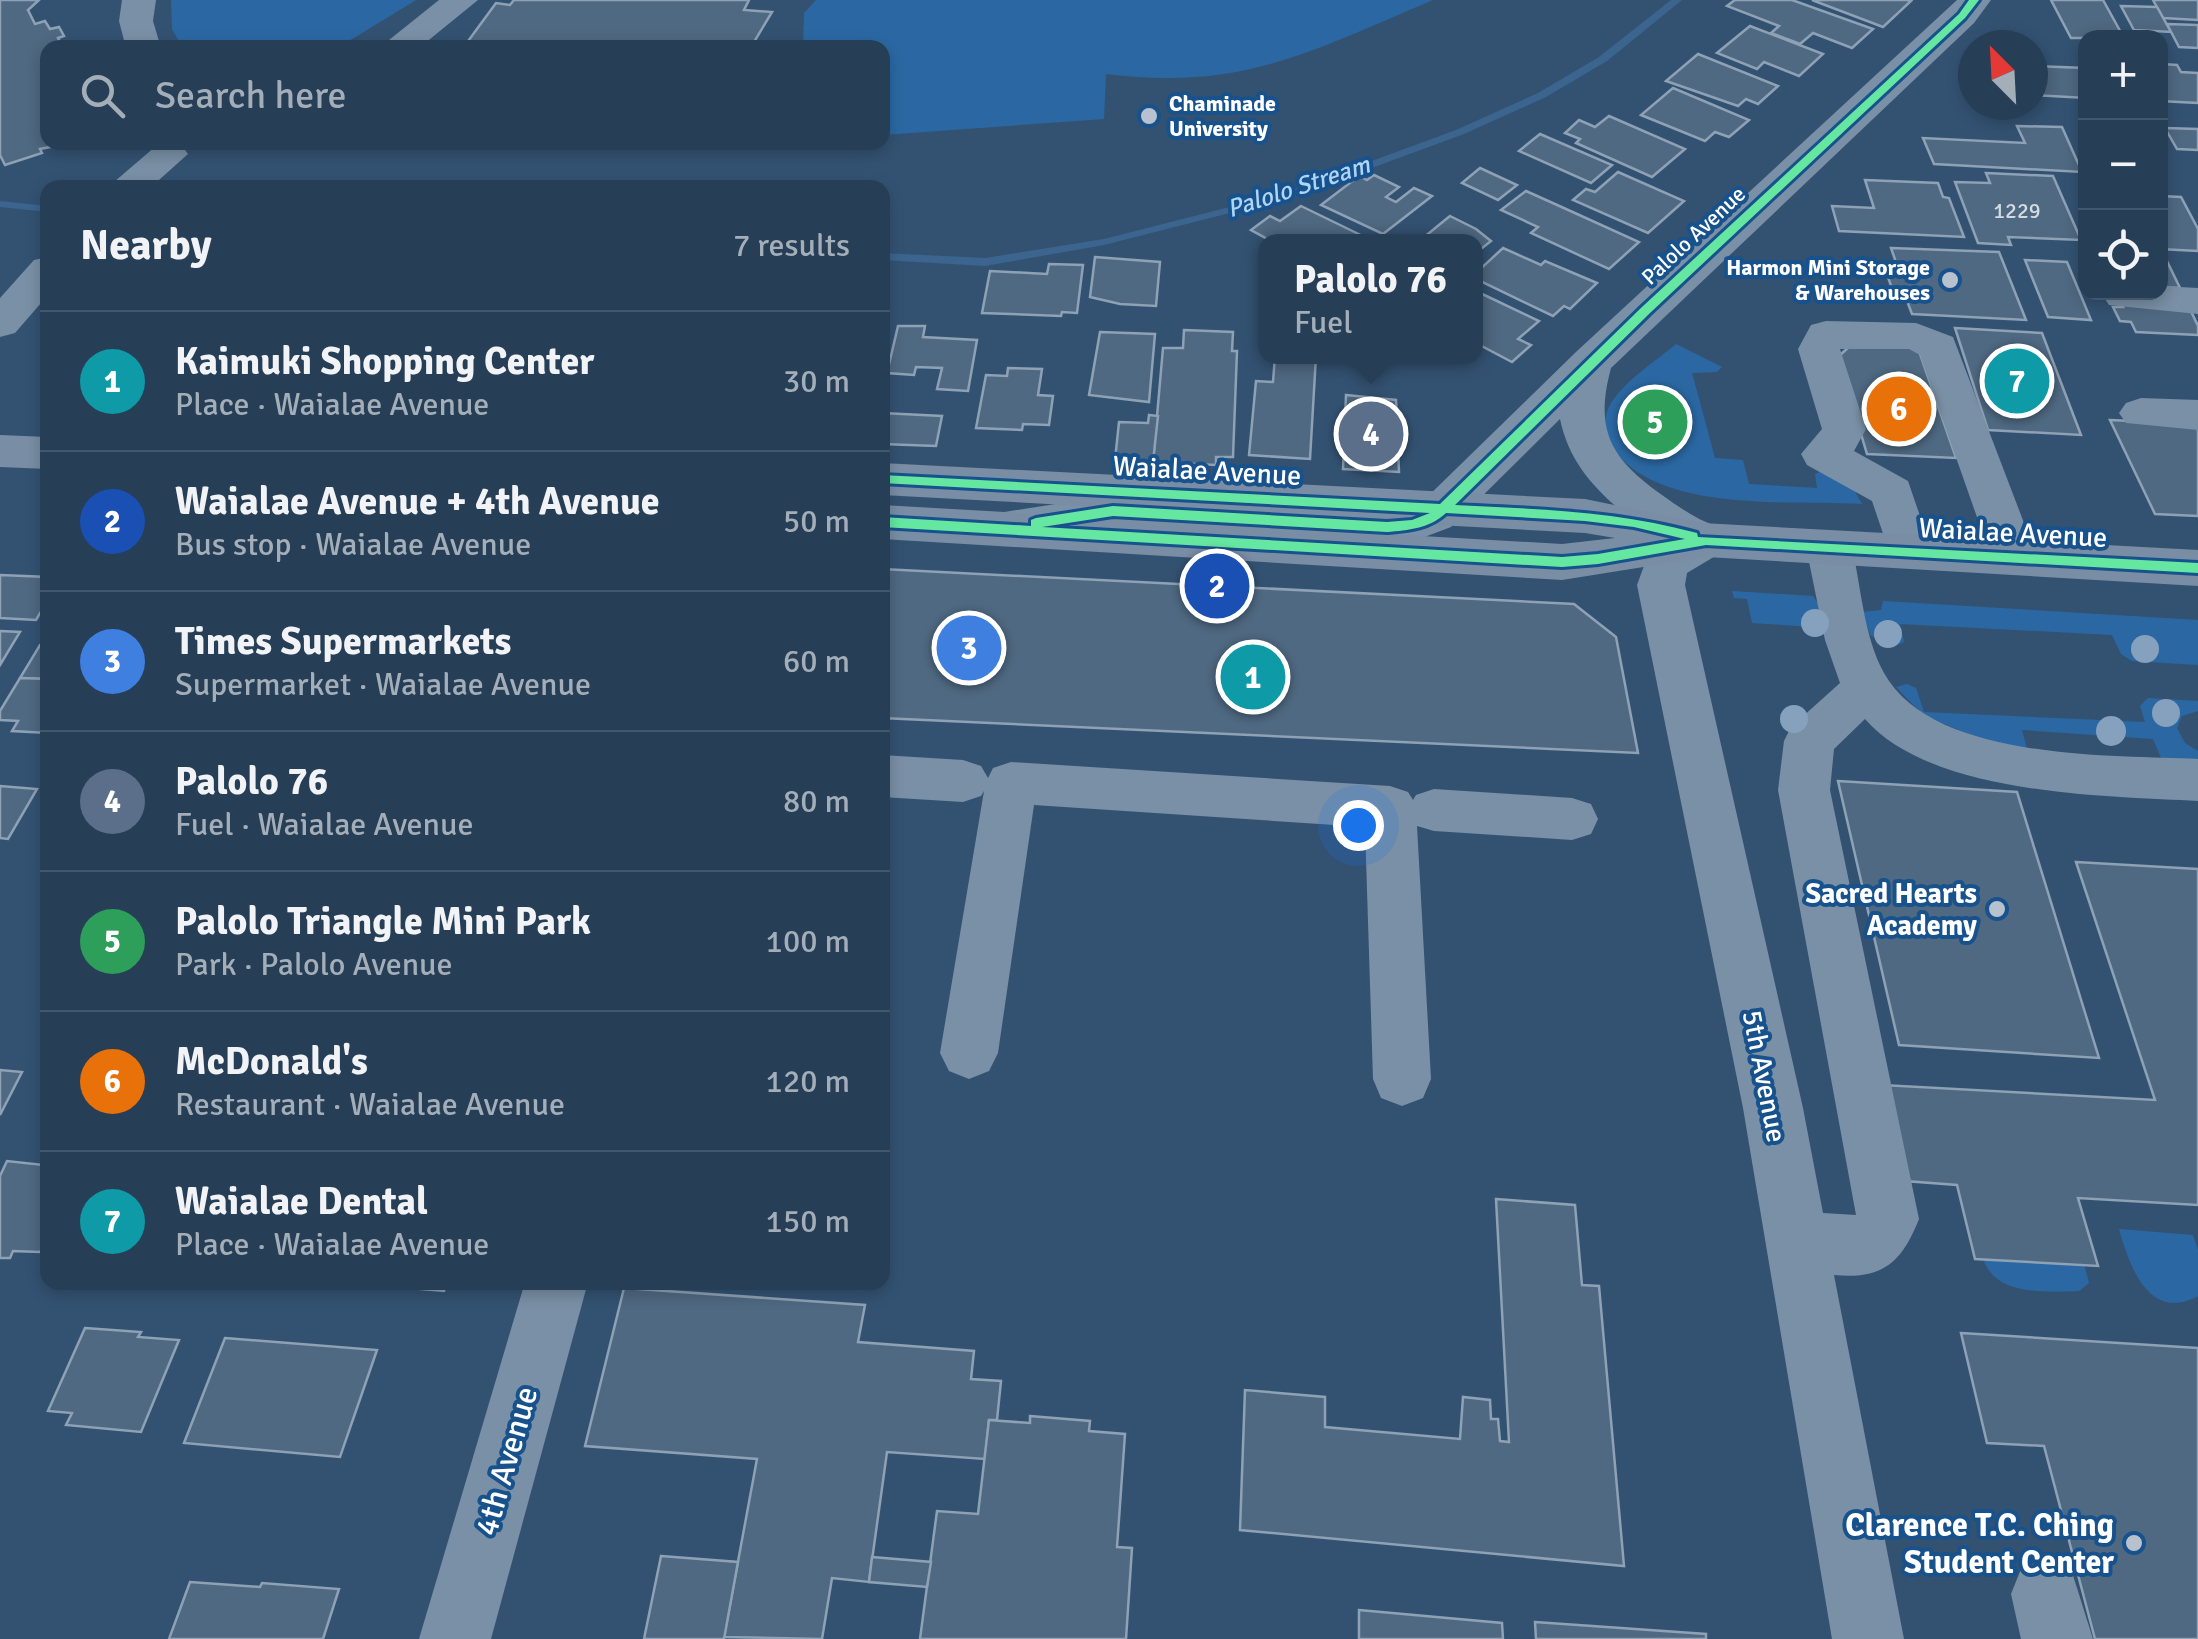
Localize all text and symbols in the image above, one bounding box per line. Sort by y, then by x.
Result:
north arrow [1958,30,2048,120]
map controls [2078,30,2168,300]
button: + [2078,30,2168,120]
search box [40,40,890,150]
icon: search [75,68,130,123]
text: Search here [155,72,347,119]
place label: Chaminade University [1169,90,1276,142]
marker: Chaminade University [1138,105,1160,127]
button: − [2078,120,2168,210]
water label: Palolo Stream [1223,148,1375,224]
street label: Palolo Avenue [1636,180,1751,290]
house number: 1229 [1993,197,2041,224]
button: locate [2078,210,2168,300]
text: Nearby [80,220,212,271]
text: 7 results [733,226,850,265]
popup [1258,234,1483,364]
place label: Harmon Mini Storage & Warehouses [1726,254,1930,306]
text: Palolo 76 [1294,256,1447,303]
marker: Harmon Mini Storage & Warehouses [1939,269,1961,291]
text: Fuel [1294,303,1353,342]
text: Kaimuki Shopping Center [175,338,594,385]
pin: 7 [1984,344,2050,418]
text: 1 [104,362,121,401]
text: 30 m [783,362,850,401]
pin: 6 [1866,372,1932,446]
pin: 5 [1622,384,1688,460]
text: Place · Waialae Avenue [175,385,489,424]
pin: 4 [1338,396,1404,472]
street label: Waialae Avenue [1112,449,1302,493]
text: Waialae Avenue + 4th Avenue [175,478,660,525]
text: 2 [104,502,121,541]
text: 50 m [783,502,850,541]
street label: Waialae Avenue [1918,511,2108,555]
text: Bus stop · Waialae Avenue [175,525,531,564]
pin: 2 [1184,548,1250,624]
pin: 3 [936,610,1002,686]
text: Times Supermarkets [175,618,511,665]
pin: 1 [1220,640,1286,714]
text: 3 [104,642,121,681]
text: 60 m [783,642,850,681]
text: Supermarket · Waialae Avenue [175,665,591,704]
text: Palolo 76 [175,758,328,805]
text: 4 [104,782,121,821]
text: 80 m [783,782,850,821]
your location [1333,800,1384,851]
text: Fuel · Waialae Avenue [175,805,473,844]
place label: Sacred Hearts Academy [1806,877,1977,943]
text: Palolo Triangle Mini Park [175,898,591,945]
marker: Sacred Hearts Academy [1986,898,2008,920]
text: 5 [104,922,121,961]
text: 100 m [766,922,850,961]
text: Park · Palolo Avenue [175,945,453,984]
street label: 5th Avenue [1735,1007,1793,1145]
text: McDonald's [175,1038,368,1085]
text: 6 [104,1062,121,1101]
text: 120 m [766,1062,850,1101]
text: Restaurant · Waialae Avenue [175,1085,565,1124]
text: Waialae Dental [175,1178,428,1225]
text: 7 [104,1202,121,1241]
text: 150 m [766,1202,850,1241]
text: Place · Waialae Avenue [175,1225,489,1264]
street label: 4th Avenue [467,1382,546,1540]
place label: Clarence T.C. Ching Student Center [1845,1506,2114,1582]
marker: Clarence T.C. Ching Student Center [2123,1532,2145,1554]

